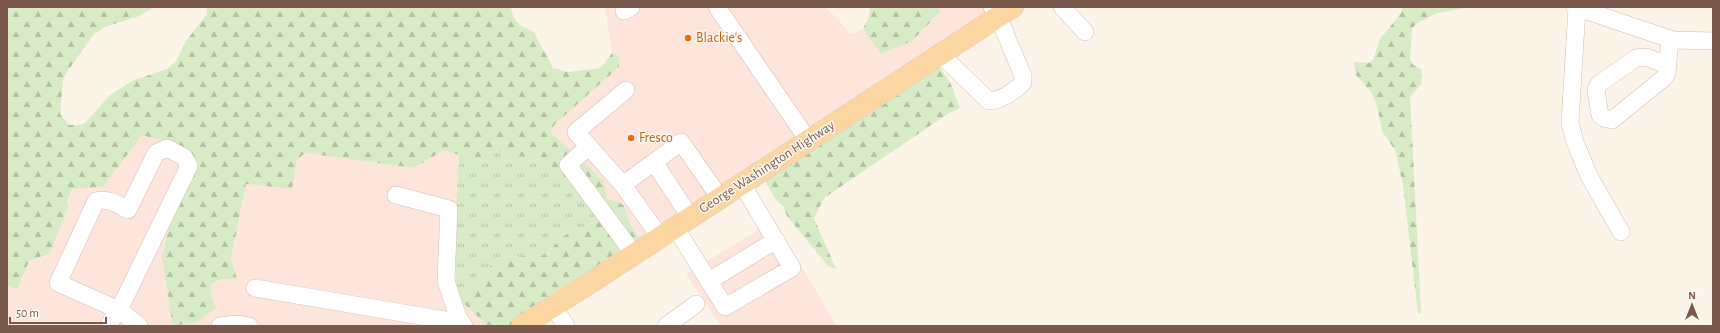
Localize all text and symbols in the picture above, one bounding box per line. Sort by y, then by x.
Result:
place label: Blackie's [696,31,742,45]
marker: Blackie's [683,33,693,43]
street label: George Washington Highway [697,118,837,216]
place label: Fresco [639,131,673,145]
marker: Fresco [626,133,636,143]
north arrow [1672,285,1712,325]
text: N [1688,290,1696,301]
scale bar [10,299,106,325]
text: 50 m [16,307,39,319]

